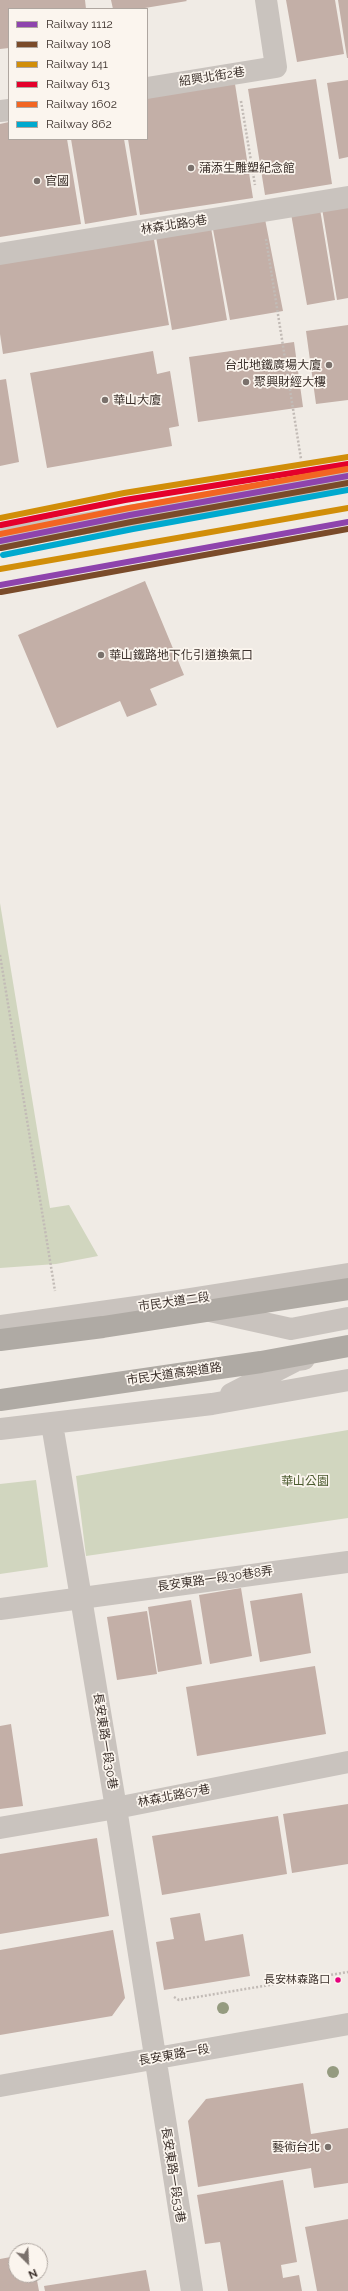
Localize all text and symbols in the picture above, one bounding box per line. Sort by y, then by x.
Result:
legend [8,8,148,140]
text: Railway 1112 [46,17,113,31]
text: Railway 108 [46,37,111,51]
text: Railway 141 [46,57,108,71]
street label: 紹興北街2巷 [178,65,246,89]
text: Railway 613 [46,77,110,91]
text: Railway 1602 [46,97,117,111]
text: Railway 862 [46,117,112,131]
place label: 蒲添生雕塑紀念館 [199,161,295,175]
marker: 蒲添生雕塑紀念館 [186,163,196,173]
place label: 官國 [45,174,69,188]
marker: 官國 [32,176,42,186]
street label: 林森北路9巷 [140,213,208,237]
place label: 台北地鐵廣場大廈 [225,358,321,372]
marker: 台北地鐵廣場大廈 [324,360,334,370]
place label: 聚興財經大樓 [254,375,326,389]
marker: 聚興財經大樓 [241,377,251,387]
place label: 華山大廈 [113,393,161,407]
marker: 華山大廈 [100,395,110,405]
place label: 華山鐵路地下化引道換氣口 [109,648,253,662]
marker: 華山鐵路地下化引道換氣口 [96,650,106,660]
street label: 市民大道二段 [137,1290,211,1314]
street label: 市民大道高架道路 [125,1360,223,1388]
park label: 華山公園 [281,1474,329,1488]
street label: 長安東路一段30巷8弄 [156,1564,274,1594]
street label: 長安東路一段30巷 [90,1692,120,1790]
street label: 林森北路67巷 [136,1782,212,1810]
place label: 長安林森路口 [264,1973,330,1987]
marker: 長安林森路口 [333,1975,343,1985]
street label: 長安東路一段 [137,2042,211,2068]
street label: 長安東路一段53巷 [158,2126,188,2224]
place label: 藝術台北 [272,2140,320,2154]
marker: 藝術台北 [323,2142,333,2152]
north arrow [8,2243,48,2283]
text: N [26,2266,39,2281]

